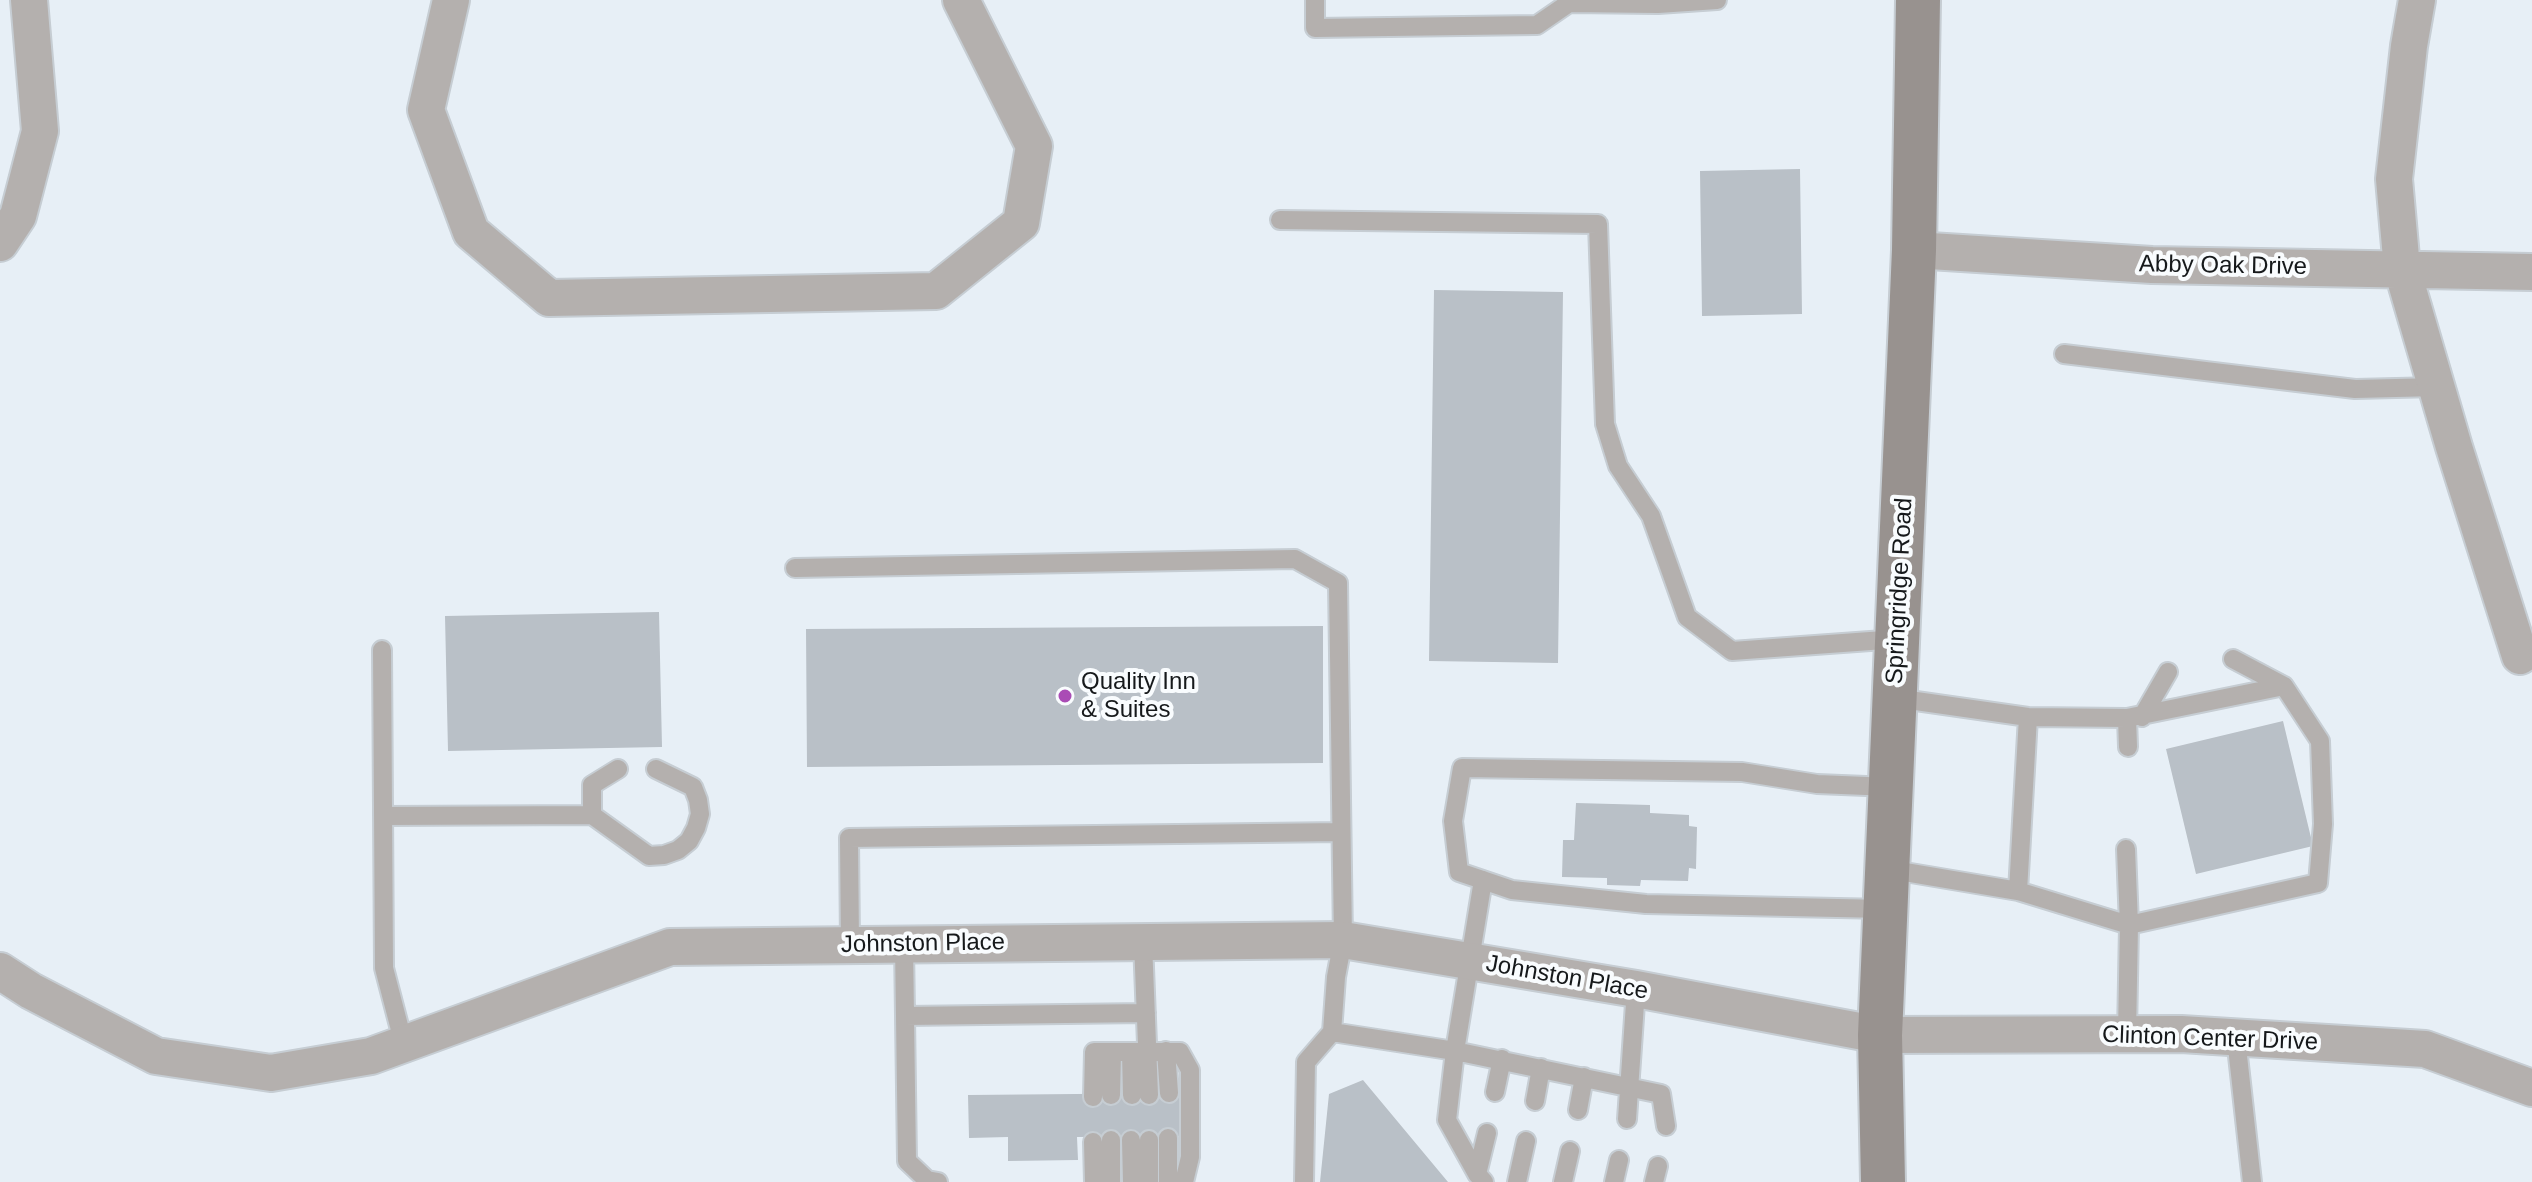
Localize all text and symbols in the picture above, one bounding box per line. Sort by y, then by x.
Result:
street label: Abby Oak Drive [2139,250,2307,282]
street label: Springridge Road [1881,497,1919,685]
place label: Quality Inn & Suites [1081,668,1196,724]
marker: Quality Inn & Suites [1056,687,1074,705]
street label: Johnston Place [841,928,1005,960]
street label: Johnston Place [1484,950,1650,1006]
street label: Clinton Center Drive [2102,1021,2318,1057]

